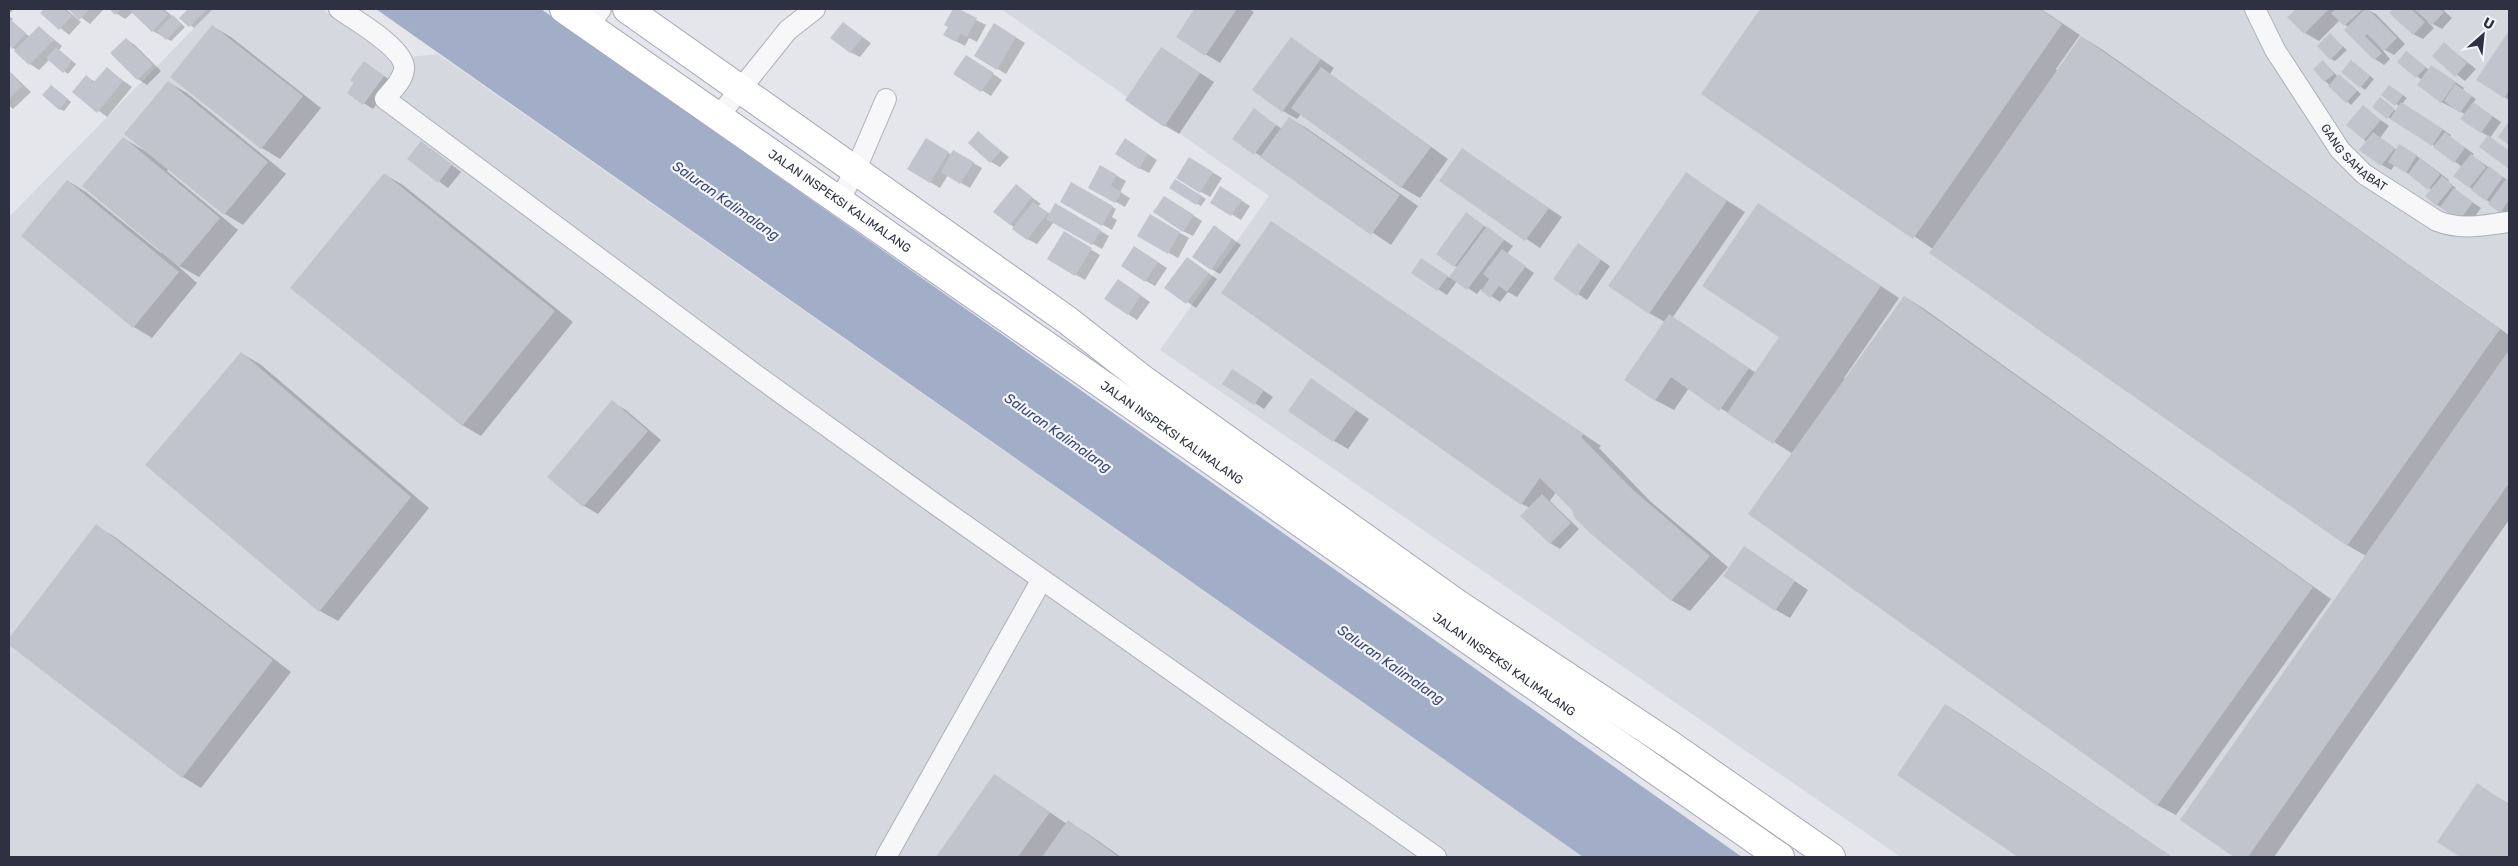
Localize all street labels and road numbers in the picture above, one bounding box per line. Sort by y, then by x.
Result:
street label: GANG SAHABAT [2318,121,2390,194]
street label: JALAN INSPEKSI KALIMALANG [766,147,914,256]
street label: JALAN INSPEKSI KALIMALANG [1098,378,1246,487]
street label: JALAN INSPEKSI KALIMALANG [1430,610,1578,719]

